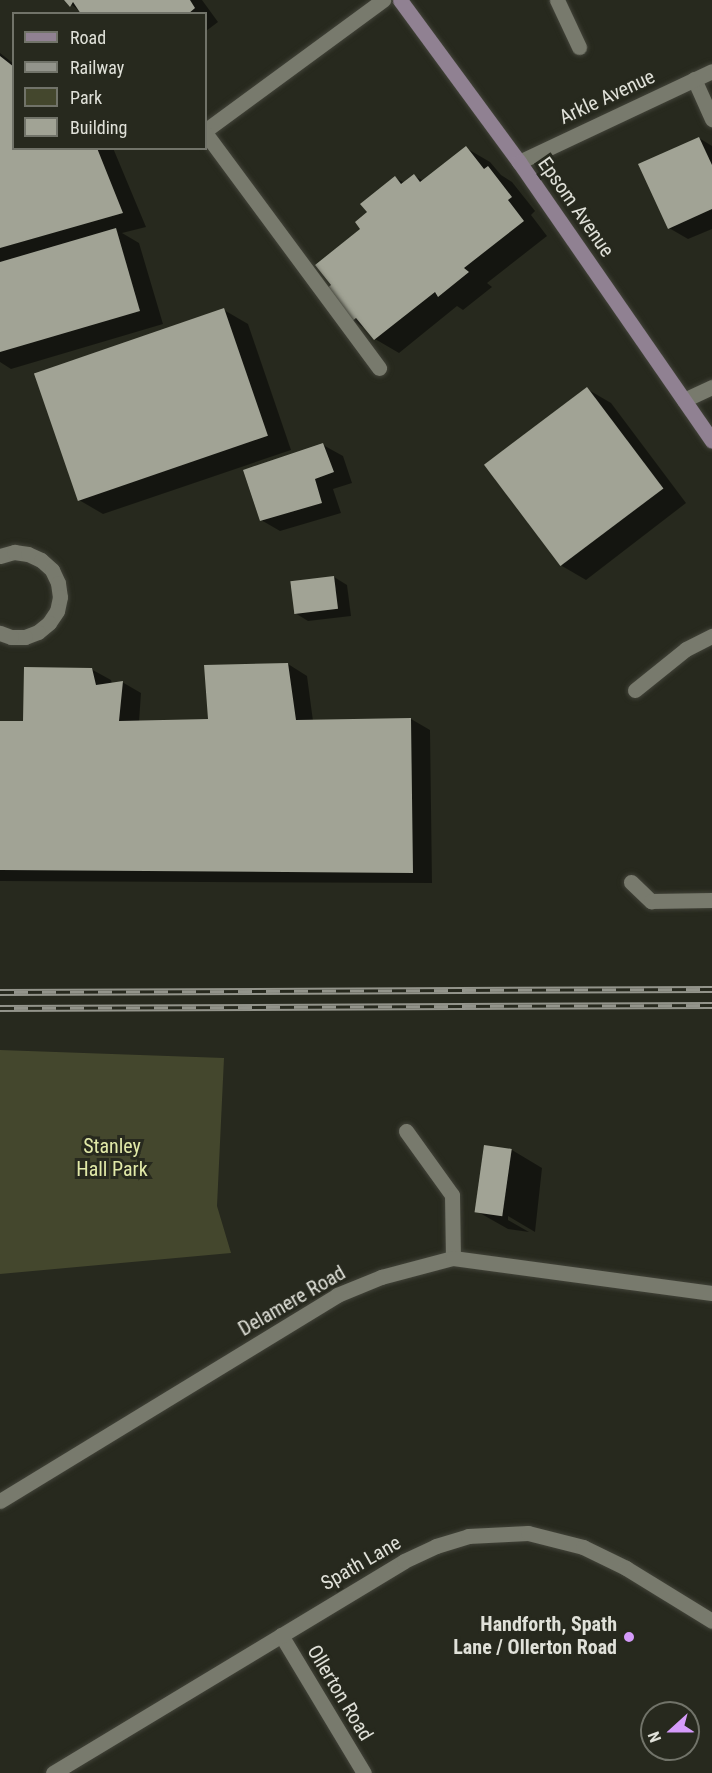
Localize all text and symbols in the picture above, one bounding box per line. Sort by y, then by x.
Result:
legend [12,12,207,150]
text: Road [70,27,106,48]
text: Railway [70,57,124,78]
street label: Arkle Avenue [555,64,659,130]
text: Park [70,87,102,108]
text: Building [70,117,127,138]
street label: Epsom Avenue [533,153,619,261]
park label: Stanley Hall Park [76,1135,148,1182]
street label: Delamere Road [234,1261,350,1341]
street label: Spath Lane [317,1531,405,1595]
place label: Handforth, Spath Lane / Ollerton Road [453,1613,617,1660]
marker: Handforth, Spath Lane / Ollerton Road [622,1630,636,1644]
street label: Ollerton Road [302,1641,378,1745]
north arrow [640,1701,700,1761]
text: N [644,1729,665,1745]

